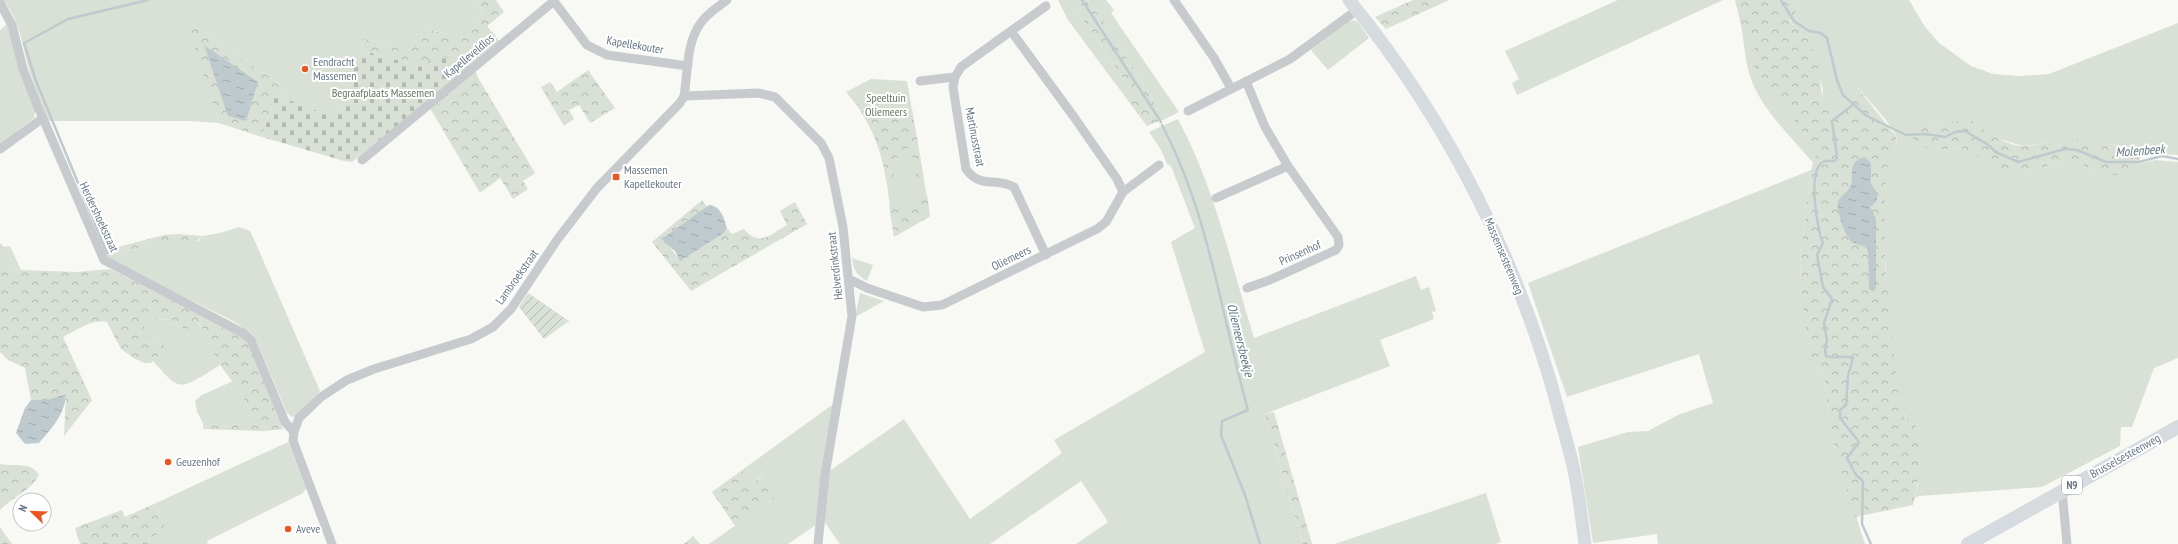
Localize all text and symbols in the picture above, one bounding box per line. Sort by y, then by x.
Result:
street label: Kapelleveldlos [441,30,497,81]
street label: Kapellekouter [605,32,665,57]
place label: Eendracht Massemen [313,54,357,83]
marker: Eendracht Massemen [300,64,310,74]
park label: Begraafplaats Massemen [332,85,434,100]
park label: Speeltuin Oliemeers [865,90,907,119]
street label: Martinusstraat [962,106,989,168]
water label: Molenbeek [2115,140,2167,161]
place label: Massemen Kapellekouter [624,162,682,191]
marker: Massemen Kapellekouter [611,172,621,182]
street label: Herdershoekstraat [77,179,123,255]
street label: Massemsesteenweg [1482,215,1527,296]
street label: Helverdinkstraat [823,231,846,301]
street label: Prinsenhof [1277,236,1324,268]
street label: Oliemeers [989,242,1033,273]
street label: Lambroekstraat [492,246,542,307]
water label: Oliemeersbeekje [1223,302,1258,380]
street label: Brusselsesteenweg [2087,430,2163,481]
place label: Geuzenhof [176,454,221,469]
marker: Geuzenhof [163,457,173,467]
road number: N9 [2062,476,2082,494]
north arrow [12,492,52,532]
text: N [15,503,30,514]
place label: Aveve [296,521,320,536]
marker: Aveve [283,524,293,534]

